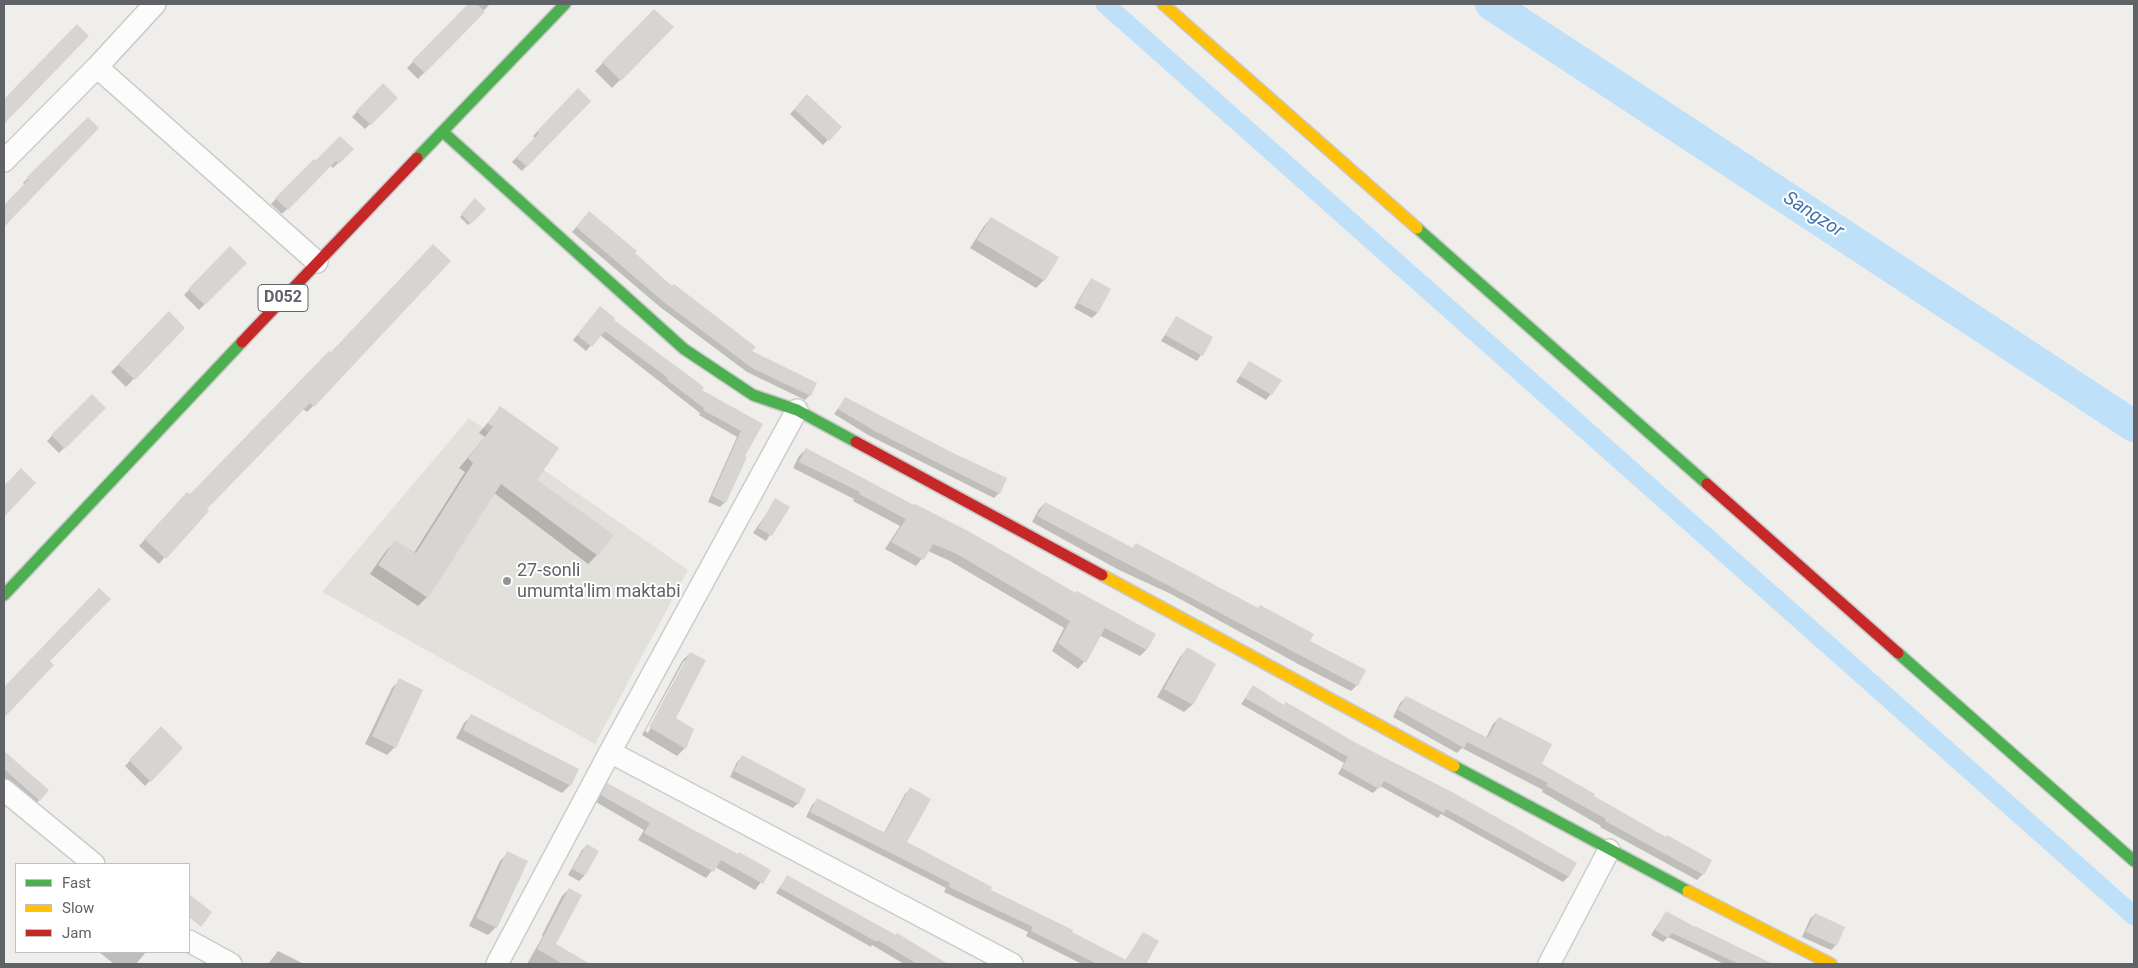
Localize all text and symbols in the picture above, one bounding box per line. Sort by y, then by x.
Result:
water label: Sangzor [1779,187,1847,243]
road number: D052 [258,284,308,312]
place label: 27-sonli umumta'lim maktabi [517,560,681,602]
marker: 27-sonli umumta'lim maktabi [501,575,513,587]
legend [15,863,190,953]
text: Fast [62,874,91,892]
text: Slow [62,899,94,917]
text: Jam [62,924,92,942]

